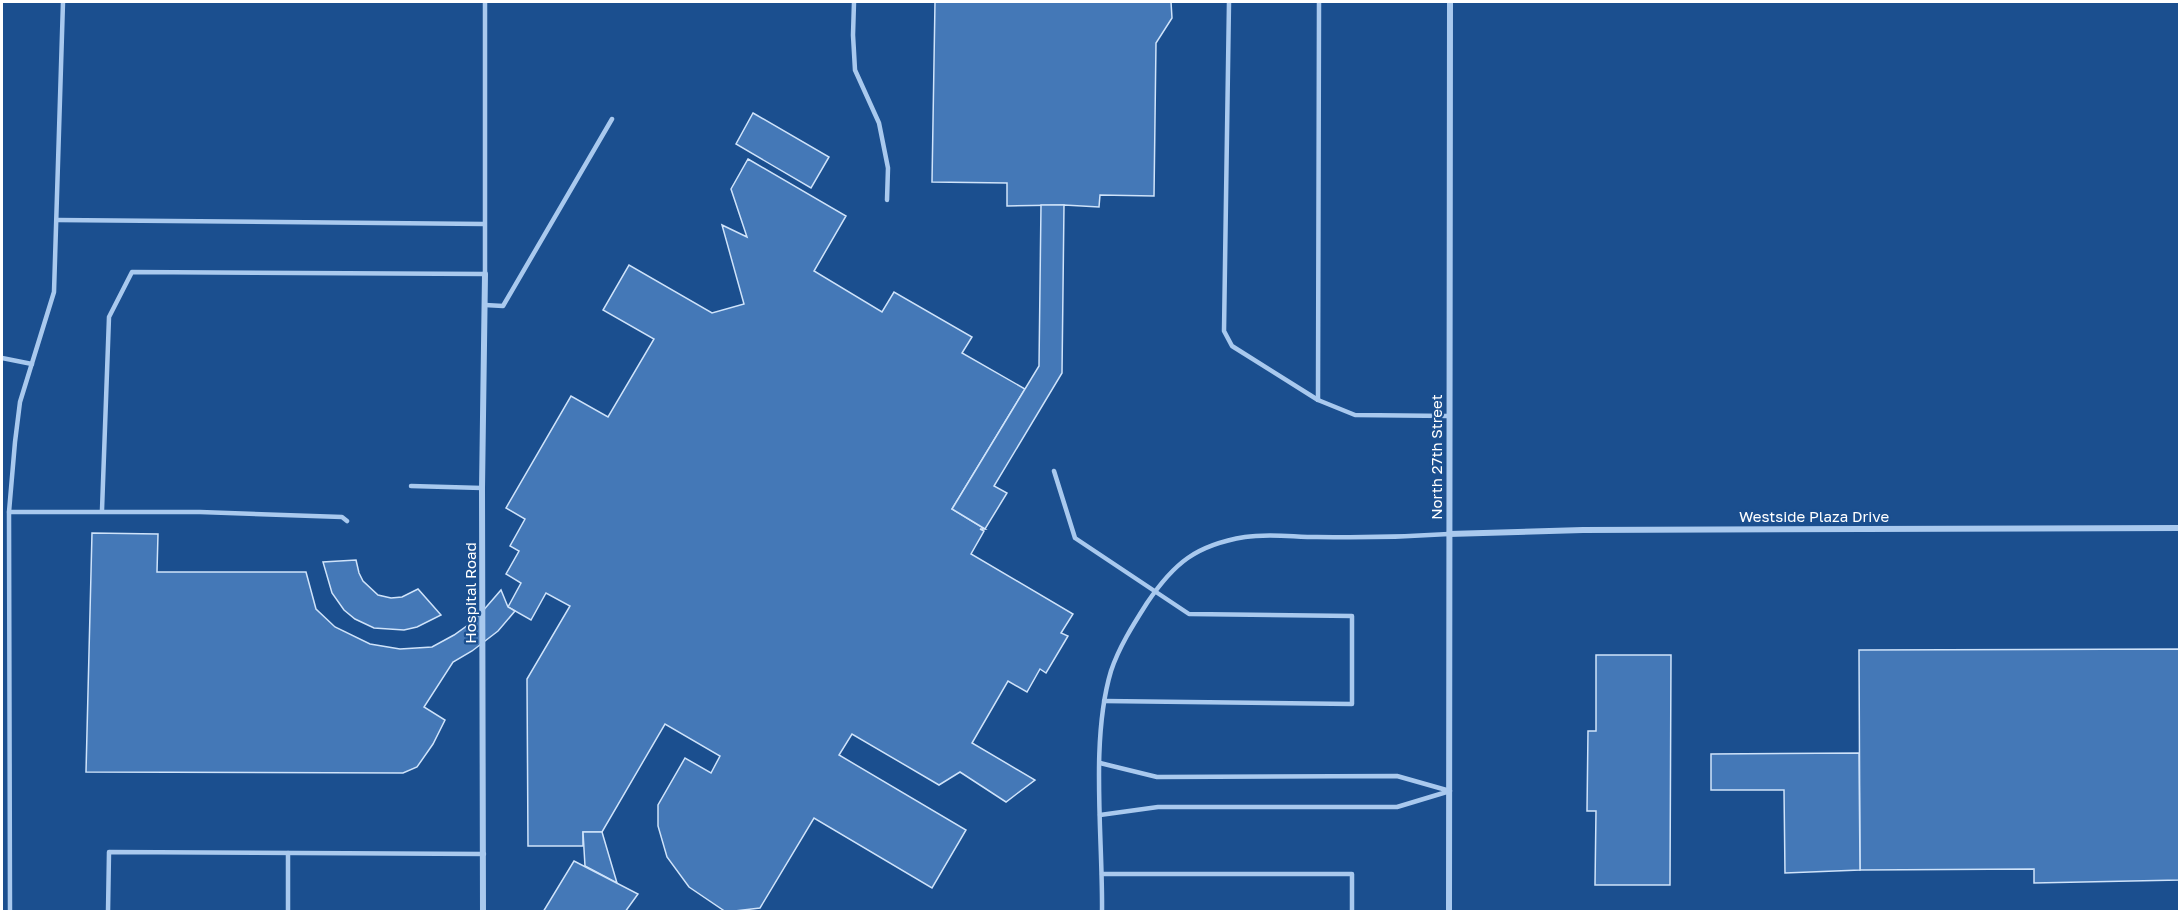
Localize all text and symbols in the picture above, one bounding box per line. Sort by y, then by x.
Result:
street label: North 27th Street [1427,394,1445,520]
street label: Westside Plaza Drive [1739,507,1889,525]
street label: Hospital Road [461,542,479,644]

